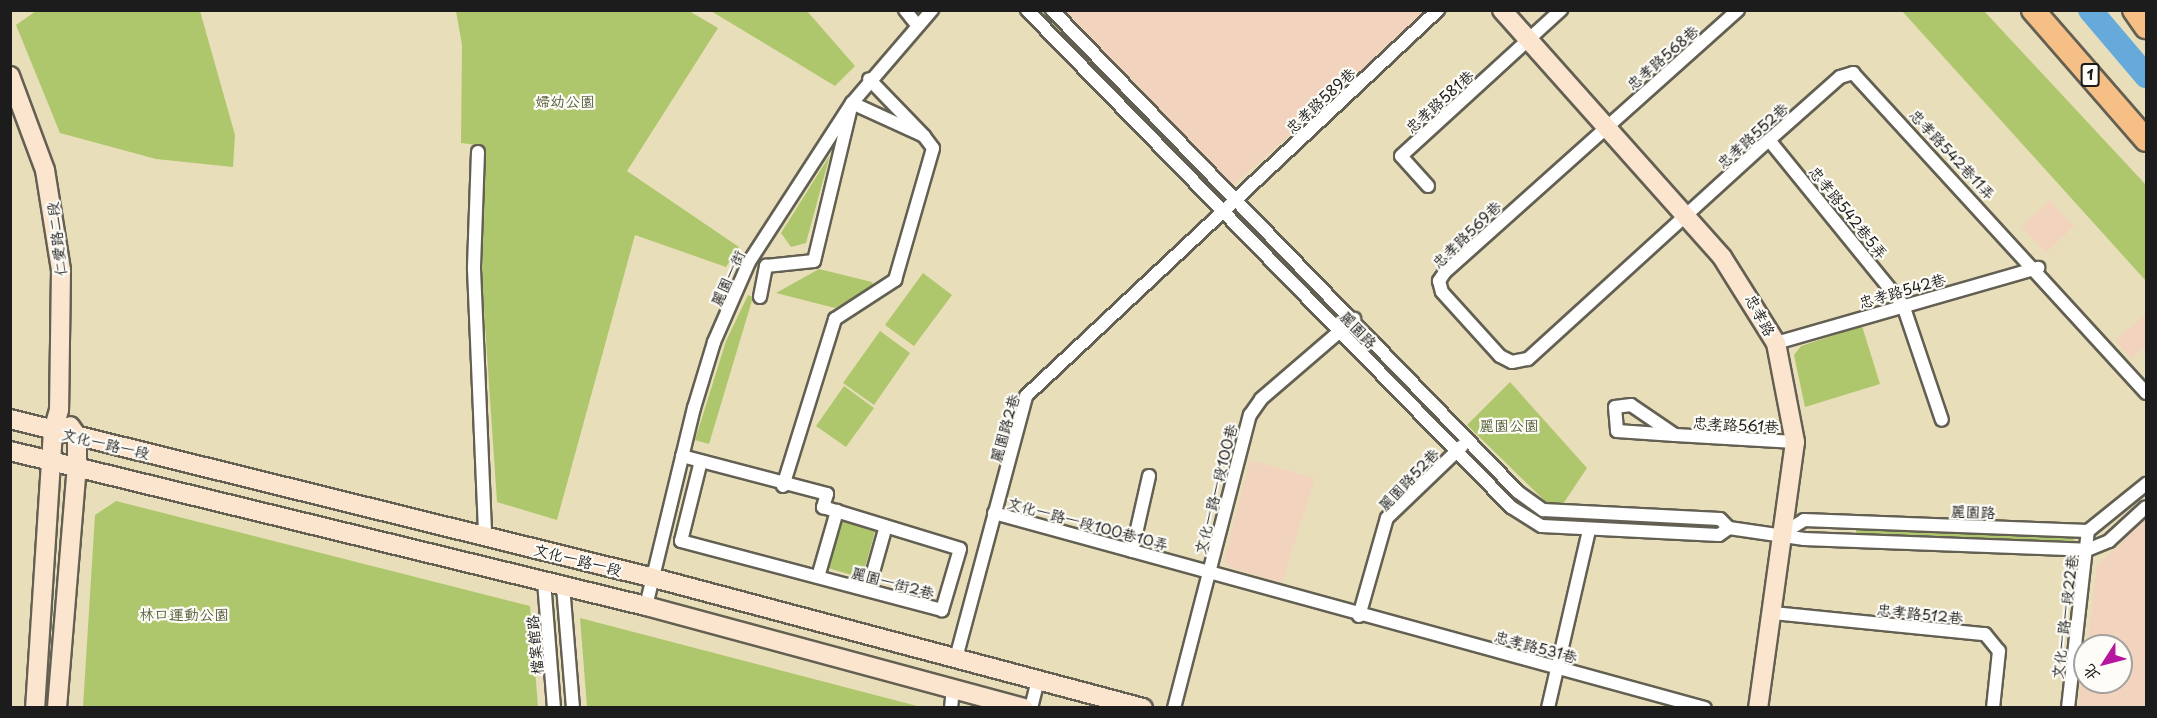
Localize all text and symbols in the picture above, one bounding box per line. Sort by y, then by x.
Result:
street label: 忠孝路568巷 [1622,21,1702,93]
street label: 忠孝路589巷 [1282,63,1358,137]
road number: 1 [2080,64,2100,86]
street label: 忠孝路581巷 [1401,66,1477,136]
park label: 婦幼公園 [535,92,595,110]
street label: 忠孝路552巷 [1713,98,1791,172]
street label: 忠孝路542巷11弄 [1906,105,2000,203]
street label: 忠孝路542巷5弄 [1806,162,1892,262]
street label: 忠孝路569巷 [1428,197,1504,271]
street label: 仁愛路二段 [42,201,70,277]
street label: 麗園一街 [706,247,748,309]
street label: 忠孝路542巷 [1856,269,1948,311]
street label: 忠孝路 [1742,291,1780,339]
street label: 麗園路 [1337,307,1381,351]
street label: 麗園路2巷 [986,392,1022,464]
street label: 忠孝路561巷 [1692,413,1780,435]
park label: 麗園公園 [1479,416,1539,434]
street label: 文化一路一段100巷 [1190,422,1240,556]
street label: 文化一路一段 [60,424,152,462]
street label: 麗園路52巷 [1374,444,1442,514]
street label: 文化一路一段100巷10弄 [1005,493,1171,553]
street label: 麗園路 [1950,501,1996,521]
street label: 文化一路一段 [532,539,624,579]
street label: 文化一路一段22巷 [2047,554,2081,680]
street label: 麗園一街2巷 [849,562,937,602]
street label: 忠孝路512巷 [1876,600,1964,626]
park label: 林口運動公園 [139,605,229,623]
street label: 檔案館路 [522,614,546,676]
street label: 忠孝路531巷 [1493,626,1579,666]
north arrow [2073,634,2133,694]
text: 北 [2076,660,2104,687]

